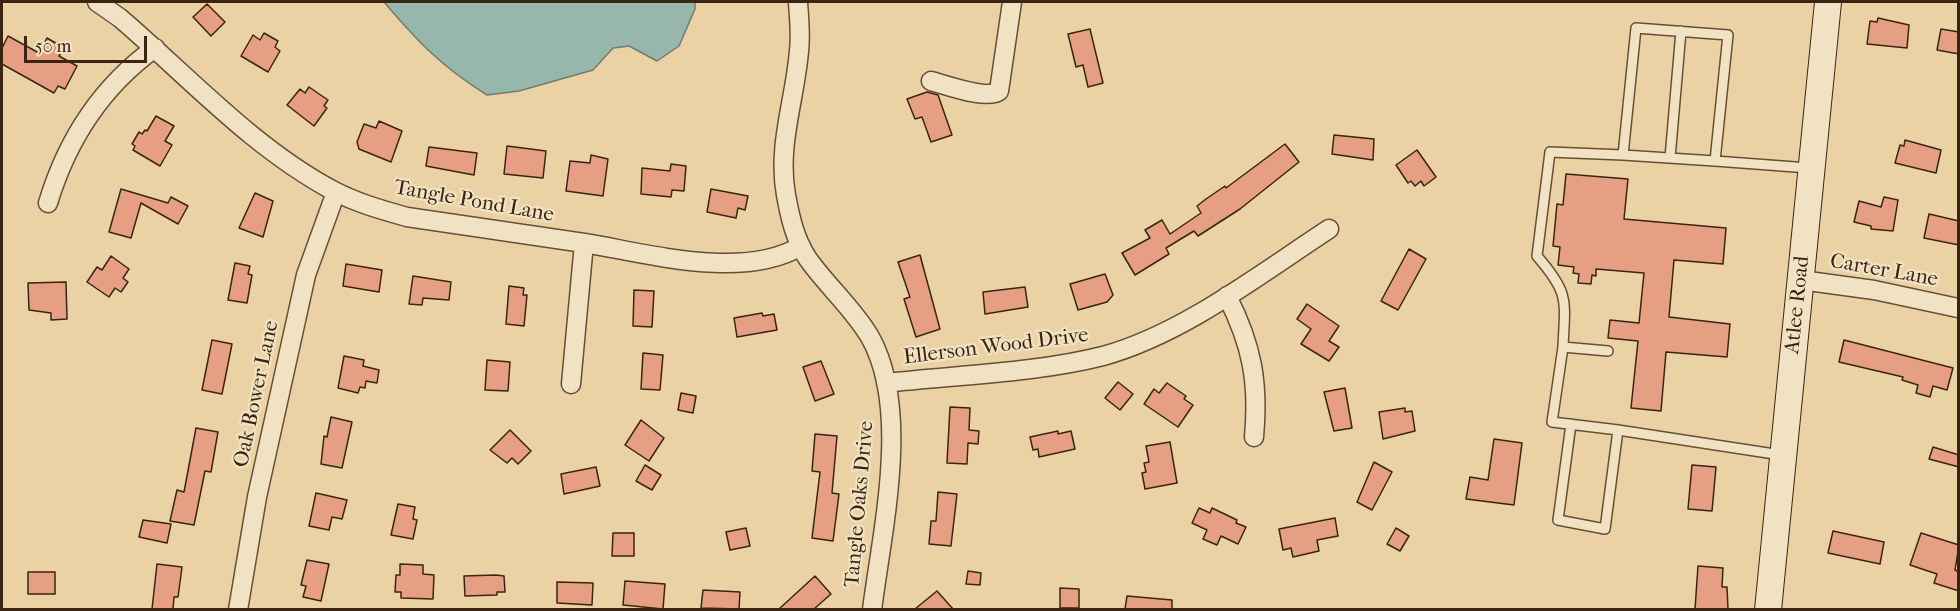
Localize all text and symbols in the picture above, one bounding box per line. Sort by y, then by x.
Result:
scale bar [27,24,150,62]
text: 50 m [35,36,71,57]
street label: Tangle Pond Lane [392,176,556,228]
street label: Carter Lane [1828,249,1940,293]
street label: Atlee Road [1780,255,1816,355]
street label: Oak Bower Lane [229,318,285,470]
street label: Ellerson Wood Drive [902,323,1090,371]
street label: Tangle Oaks Drive [840,420,880,588]

